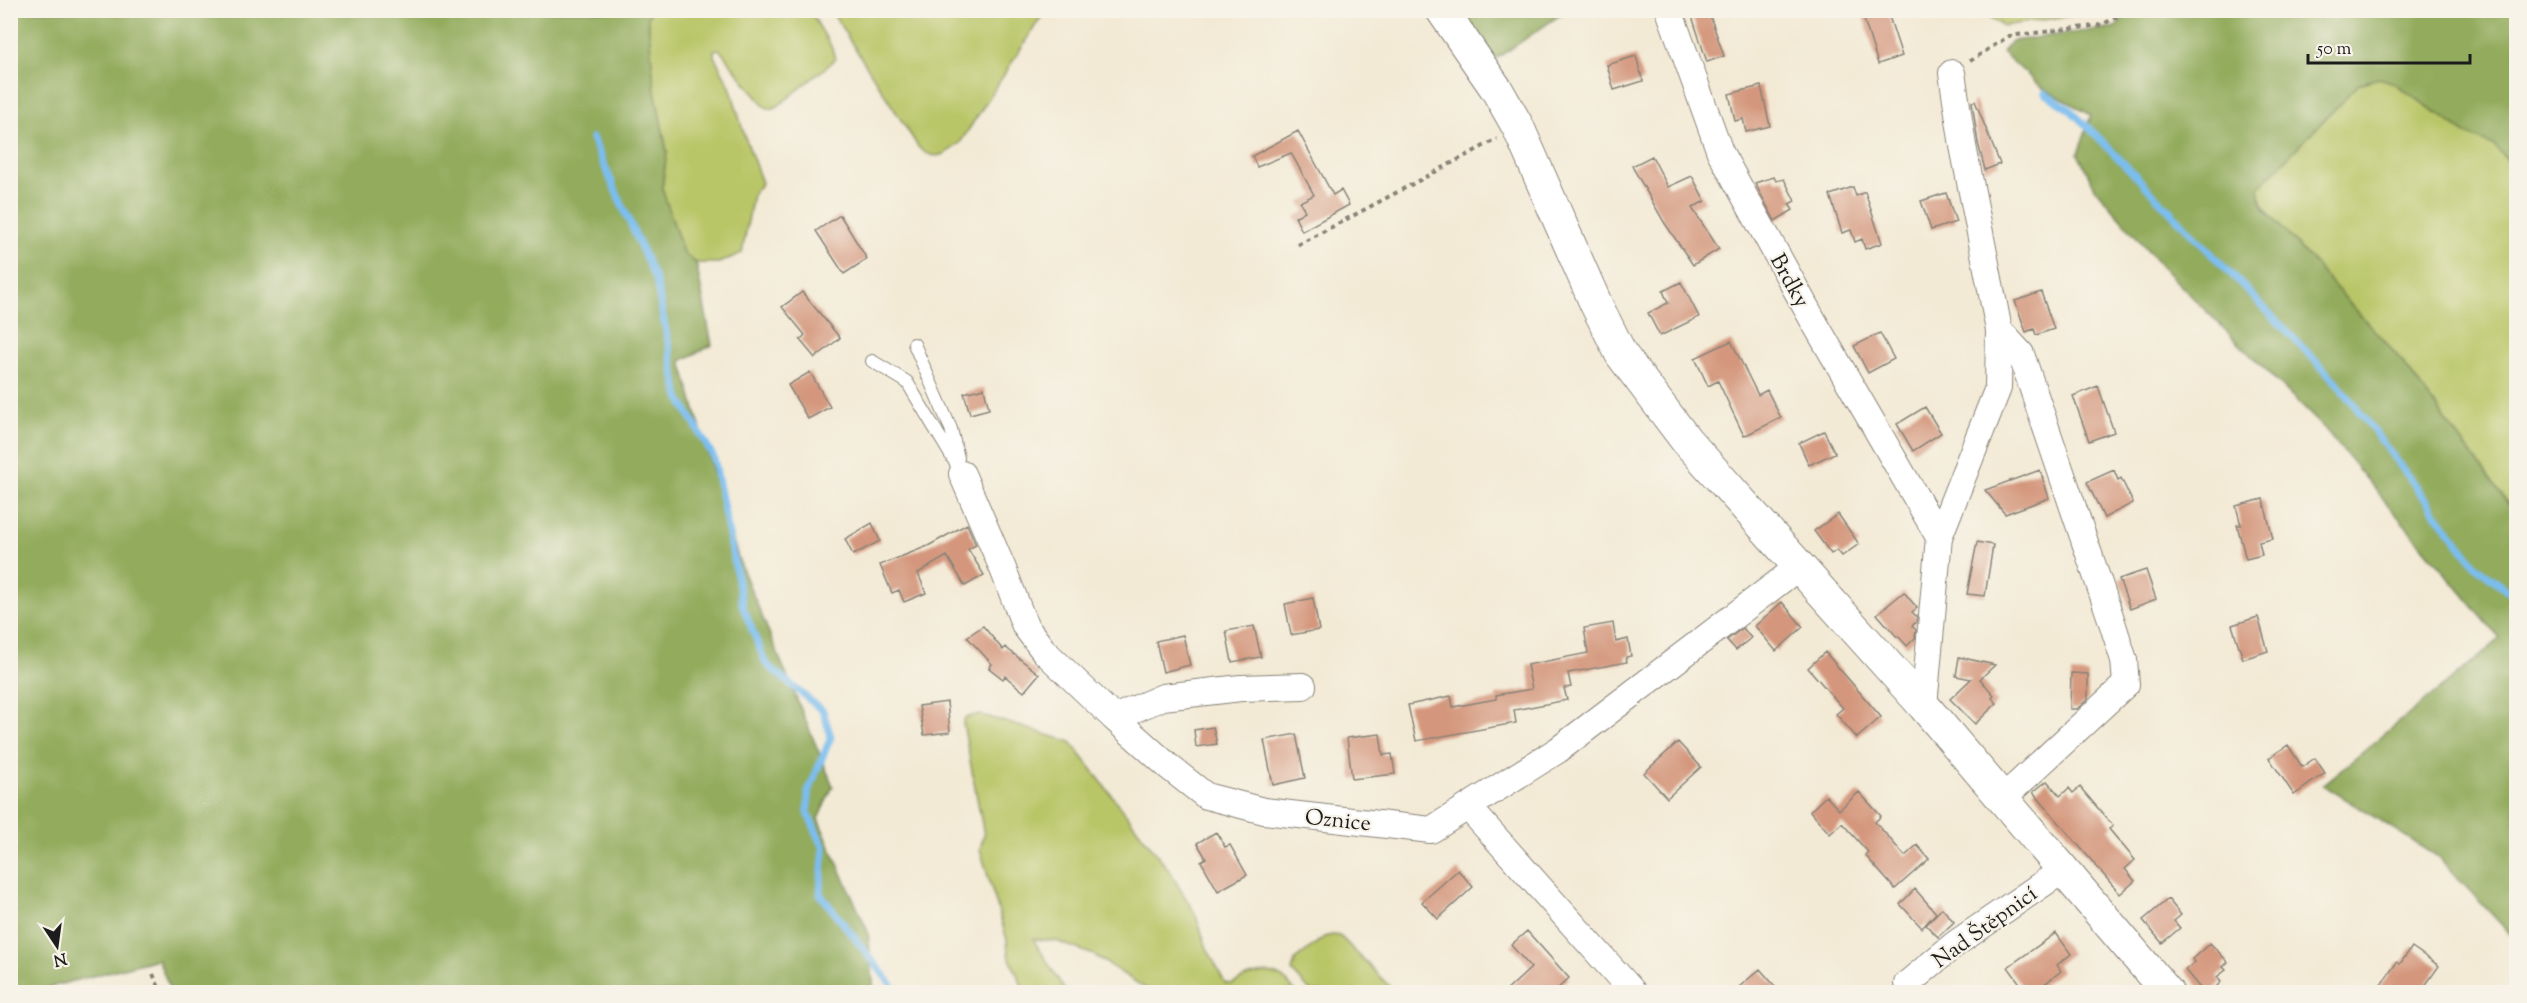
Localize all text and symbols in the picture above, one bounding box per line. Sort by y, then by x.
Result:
scale bar [2308,27,2470,65]
text: 50 m [2316,37,2352,63]
street label: Brdky [1760,249,1816,314]
street label: Oznice [1303,803,1372,841]
street label: Nad Štěpnicí [1926,879,2045,977]
north arrow [27,916,87,976]
text: N [51,946,69,971]

